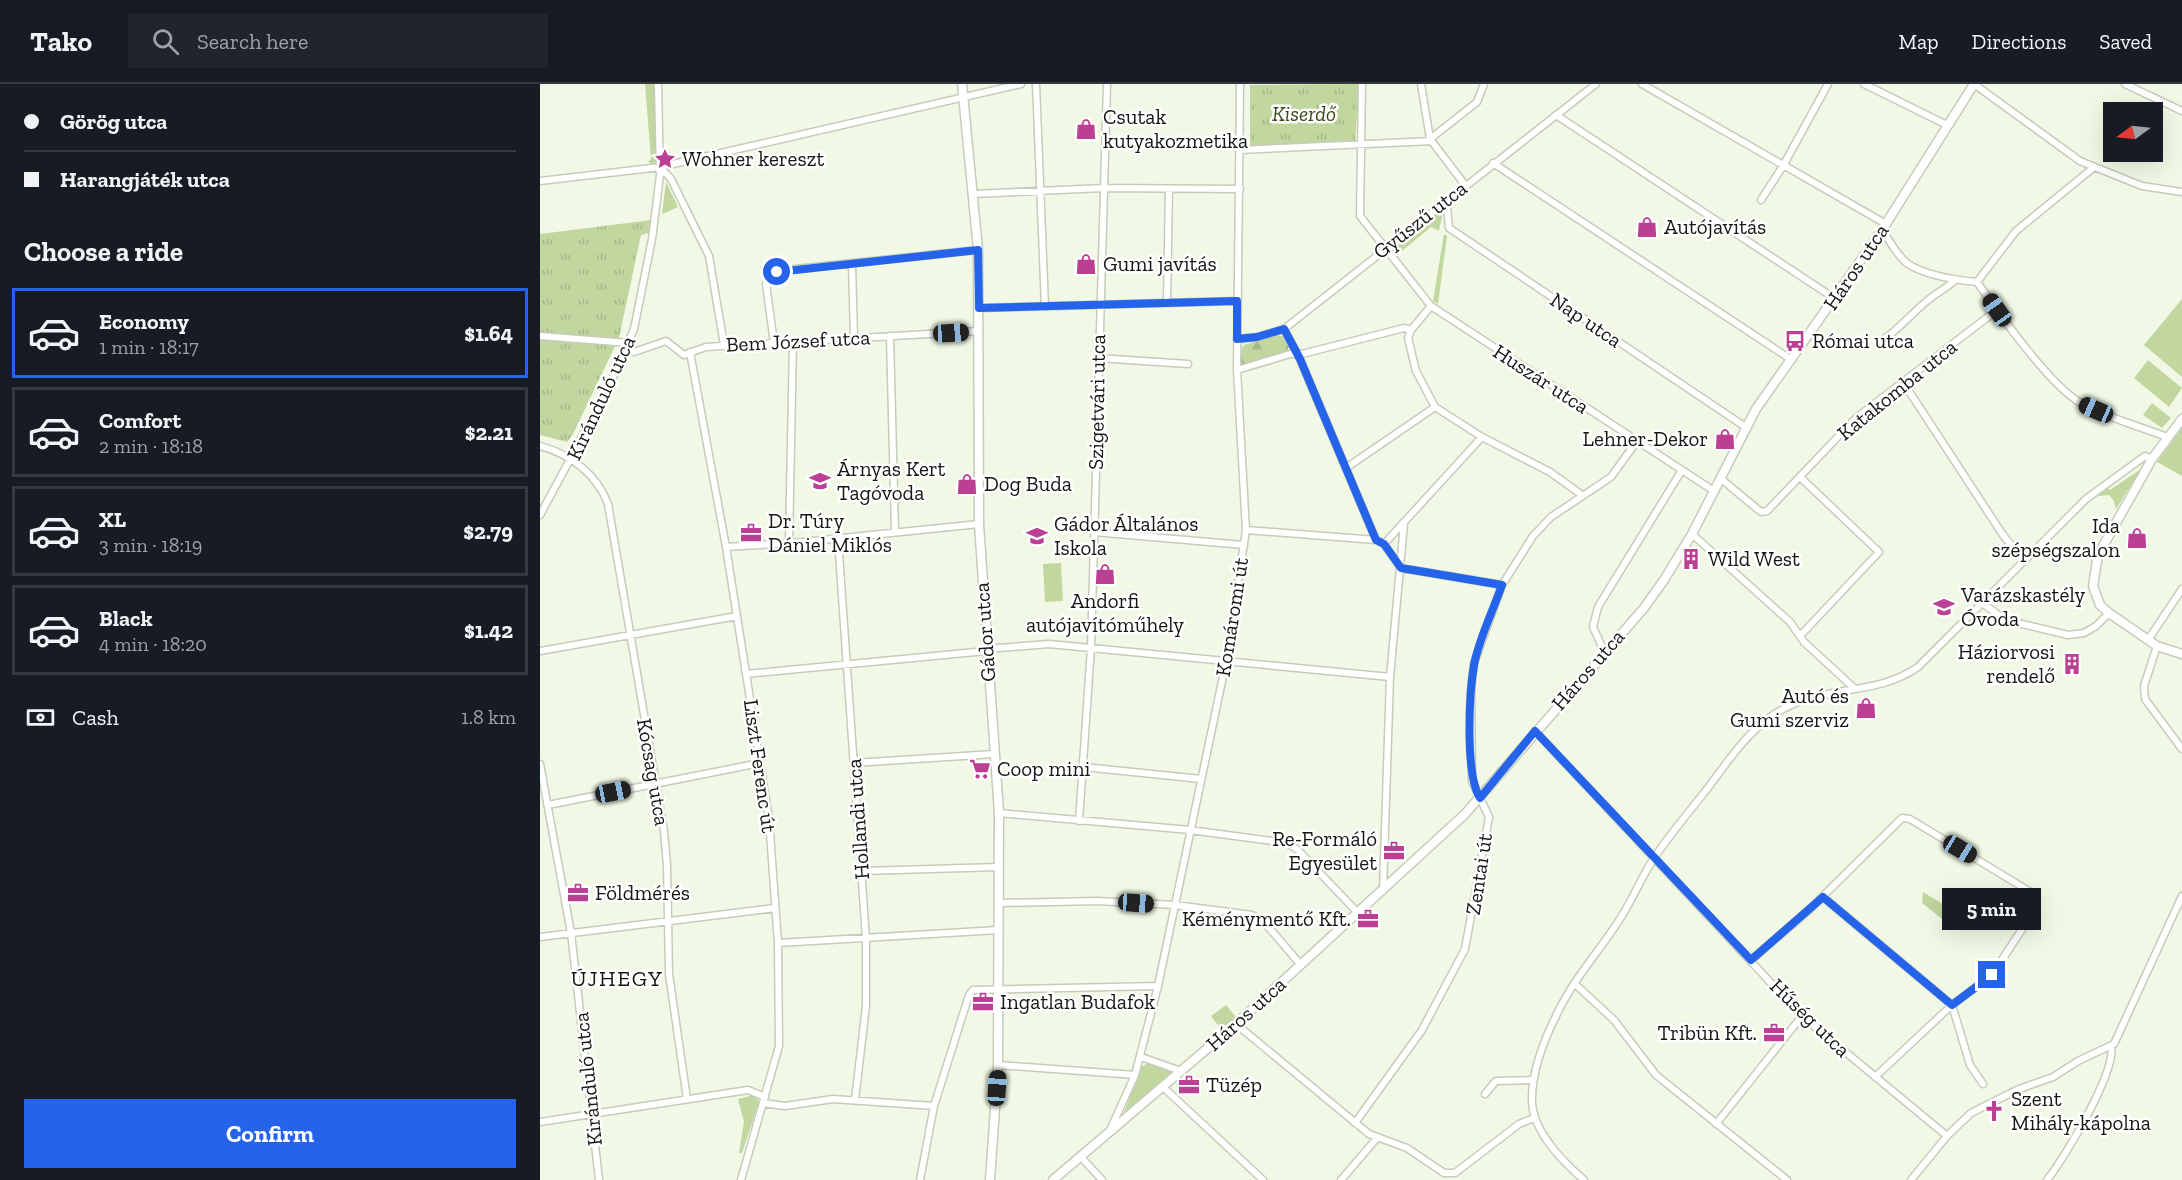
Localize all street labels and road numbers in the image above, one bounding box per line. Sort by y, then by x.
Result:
street label: Gyűszű utca [1368,175,1472,264]
street label: Háros utca [1818,219,1894,315]
street label: Nap utca [1546,287,1627,353]
street label: Bem József utca [725,324,871,357]
street label: Kiránduló utca [561,332,640,464]
street label: Szigetvári utca [1083,334,1110,470]
street label: Katakomba utca [1832,334,1962,445]
street label: Huszár utca [1489,338,1594,419]
street label: Komáromi út [1210,555,1253,678]
street label: Gádor utca [969,581,1000,683]
street label: Háros utca [1546,624,1629,715]
street label: Liszt Ferenc út [739,697,782,835]
street label: Kócsag utca [632,716,675,828]
street label: Hollandi utca [841,758,874,880]
street label: Zentai út [1460,831,1497,916]
street label: Háros utca [1201,971,1291,1056]
street label: Hűség utca [1765,973,1856,1062]
street label: Kiránduló utca [568,1011,607,1147]

